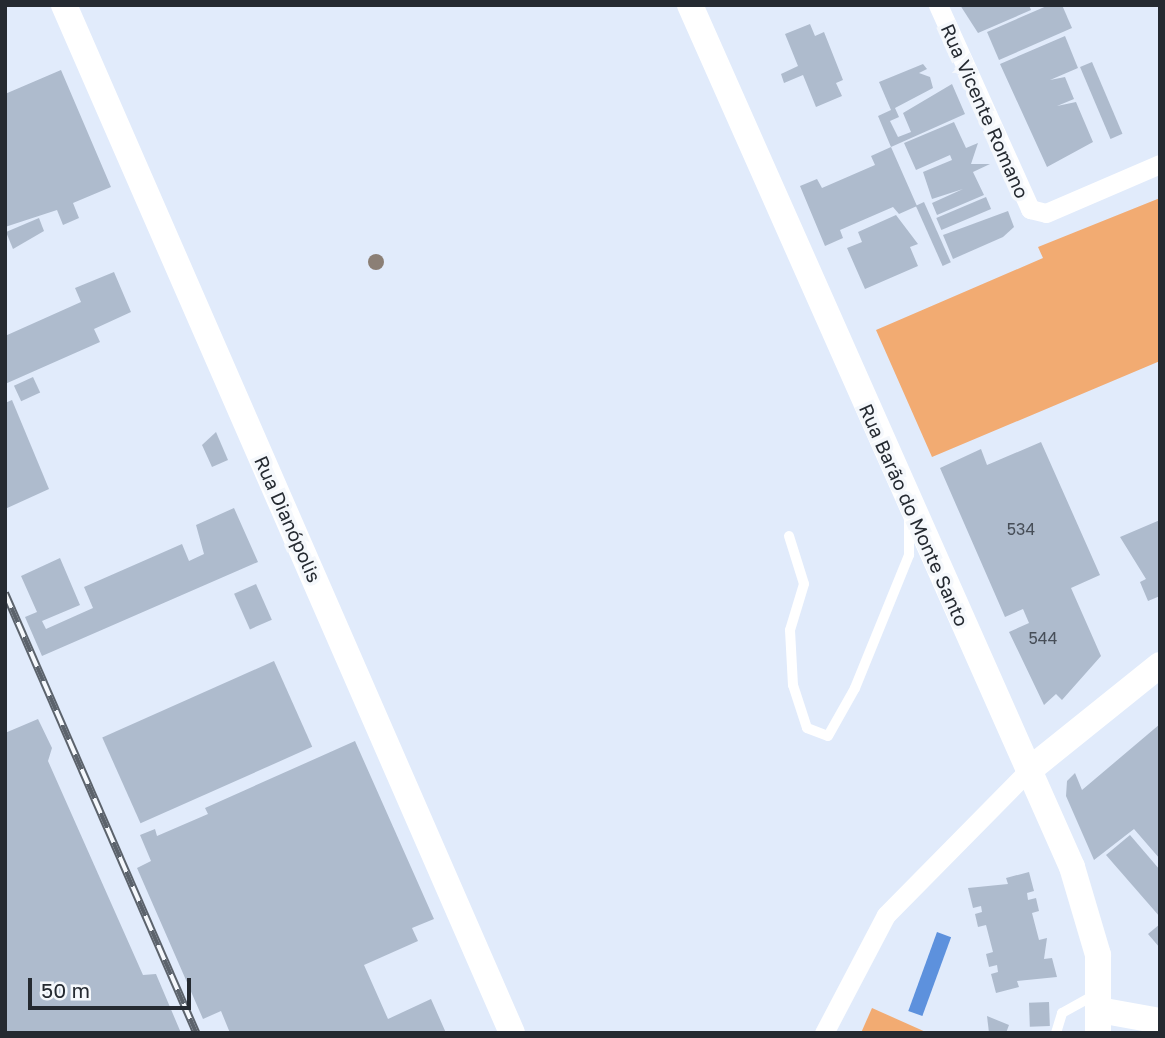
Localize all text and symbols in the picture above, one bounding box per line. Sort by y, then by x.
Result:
street label: Rua Vicente Romano [936,20,1034,202]
street label: Rua Barão do Monte Santo [855,400,973,630]
street label: Rua Dianópolis [250,452,326,586]
house number: 534 [1007,519,1035,539]
house number: 544 [1029,628,1057,648]
scale bar [32,964,194,1008]
text: 50 m [41,977,90,1003]

